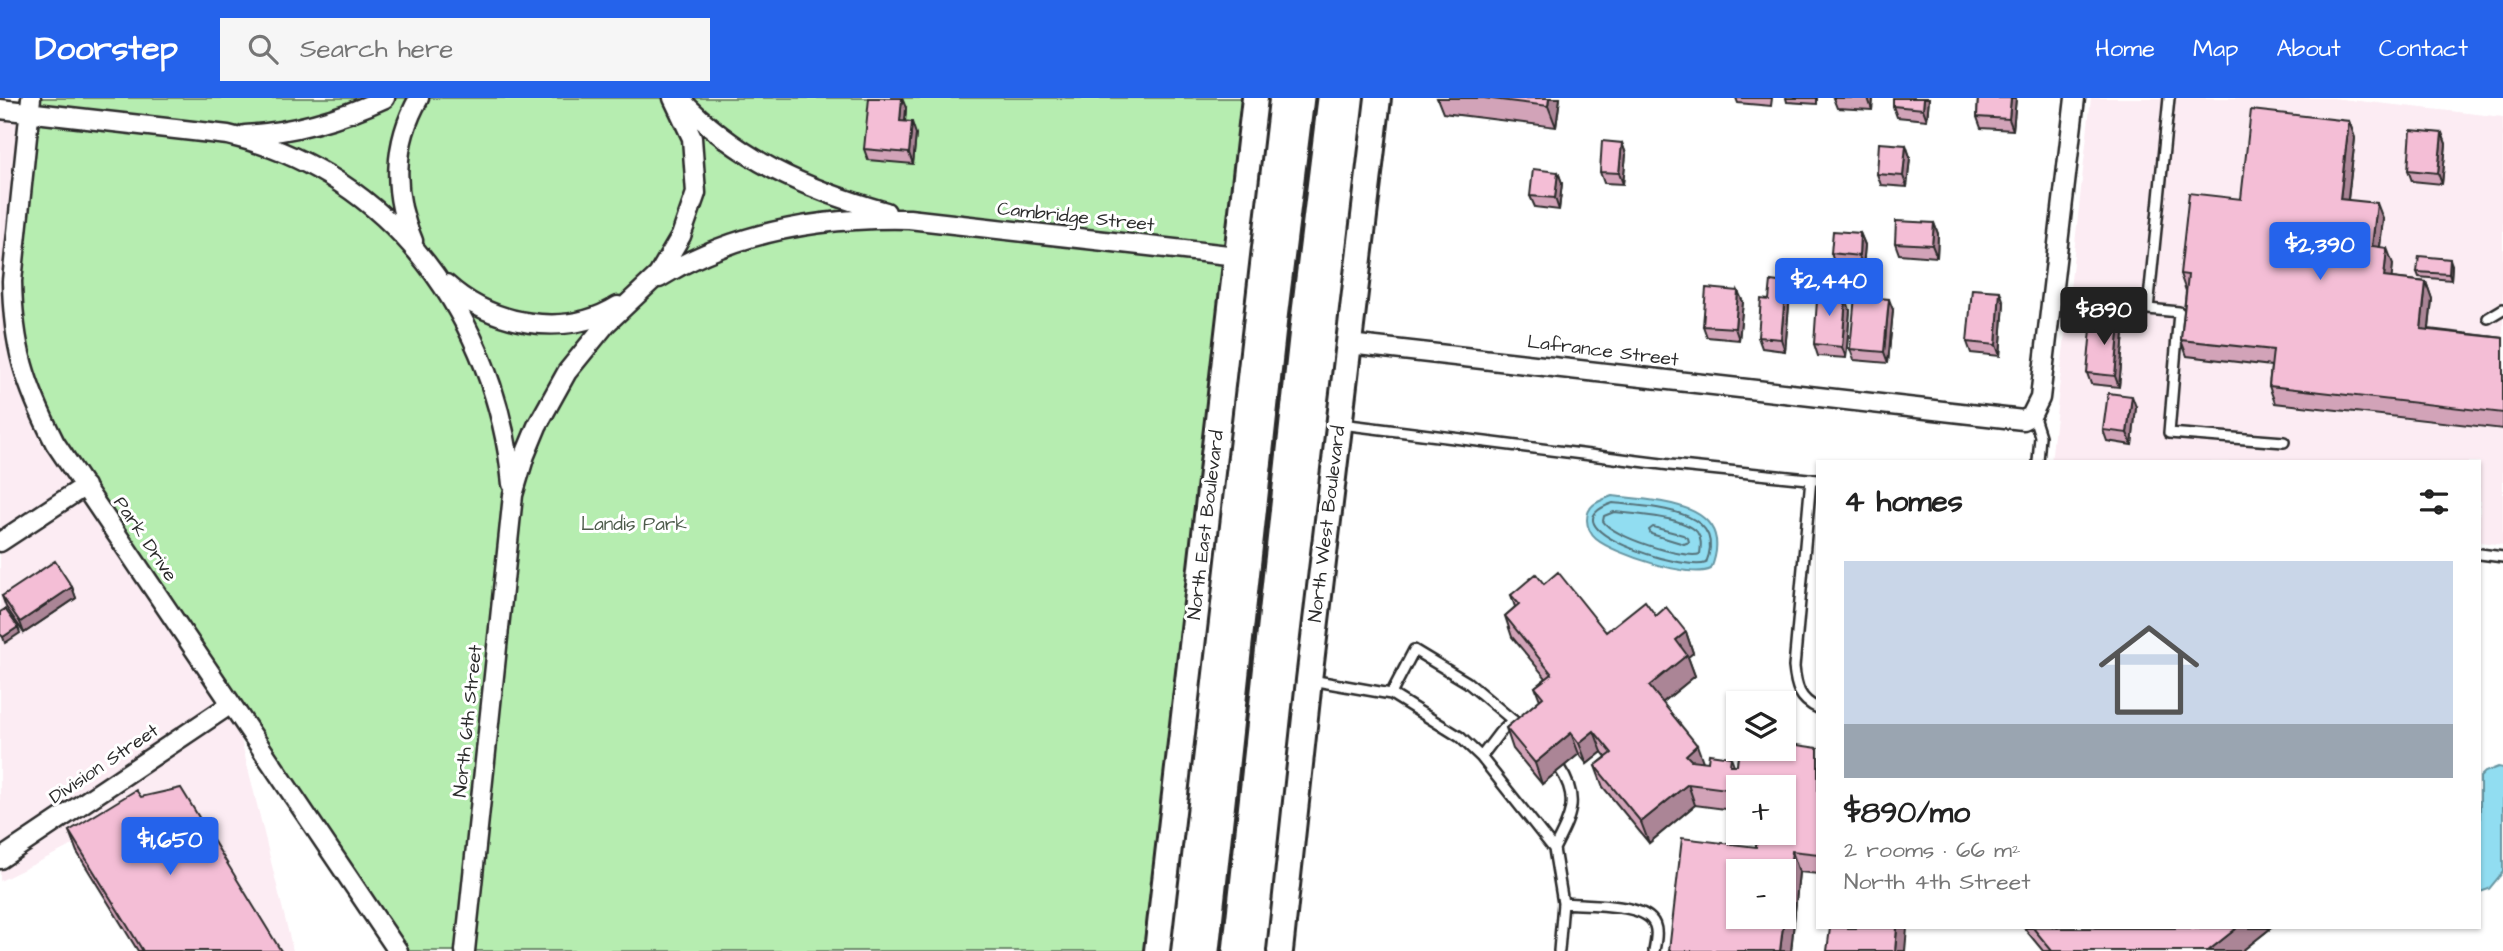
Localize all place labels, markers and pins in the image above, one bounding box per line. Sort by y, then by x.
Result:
pin: $2,390 [2263,222,2377,282]
pin: $2,440 [1772,258,1886,318]
pin: $890 [2063,288,2145,347]
pin: $1,650 [113,818,227,877]

